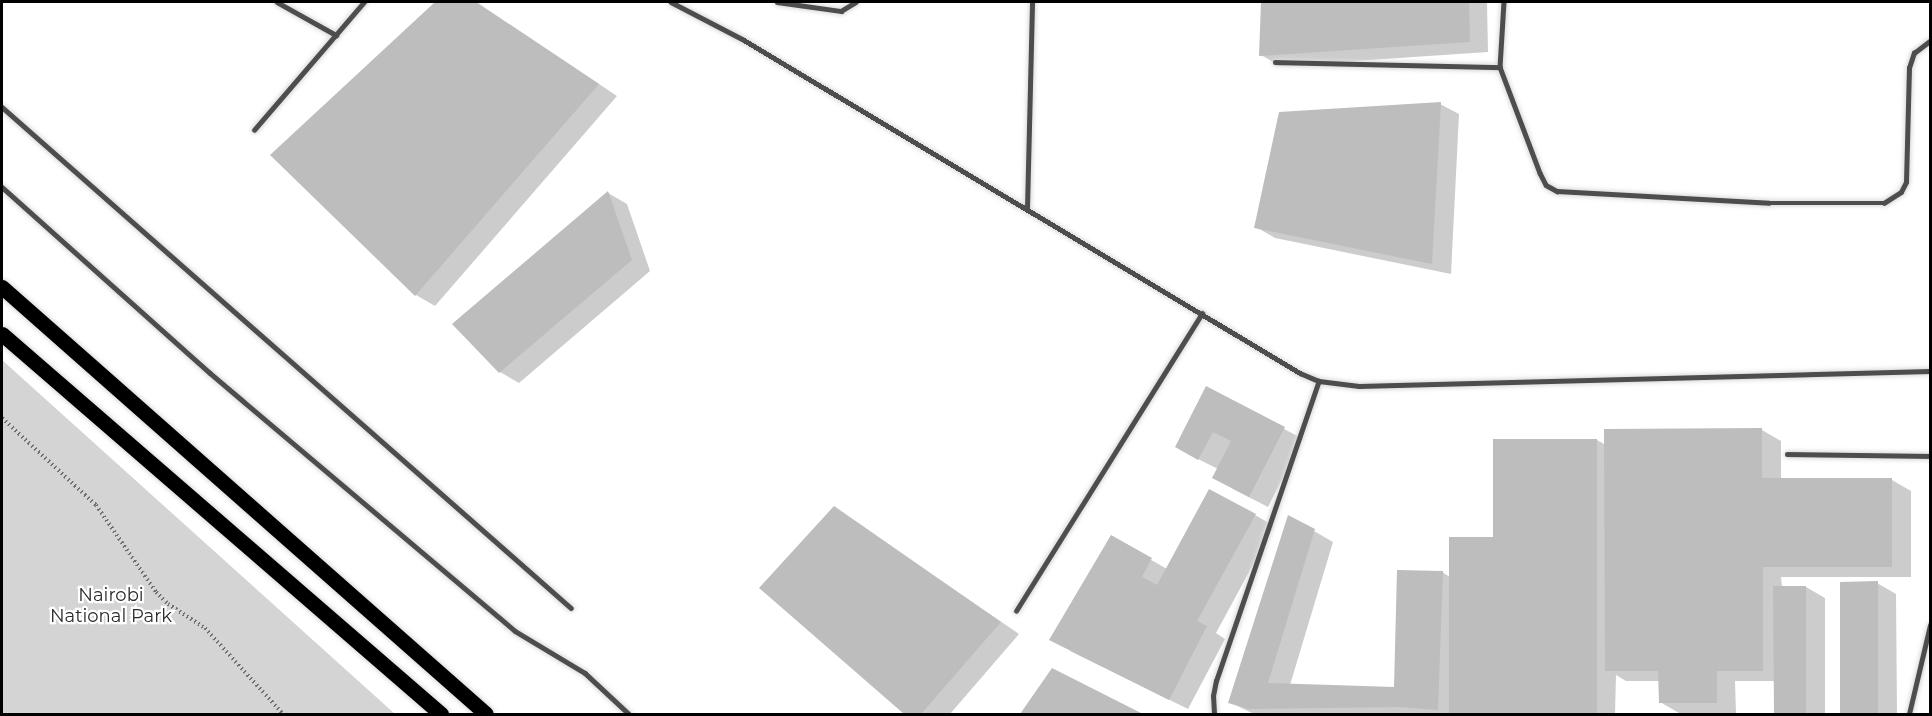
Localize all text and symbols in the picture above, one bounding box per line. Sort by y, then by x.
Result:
park label: Nairobi National Park [50,585,172,628]

